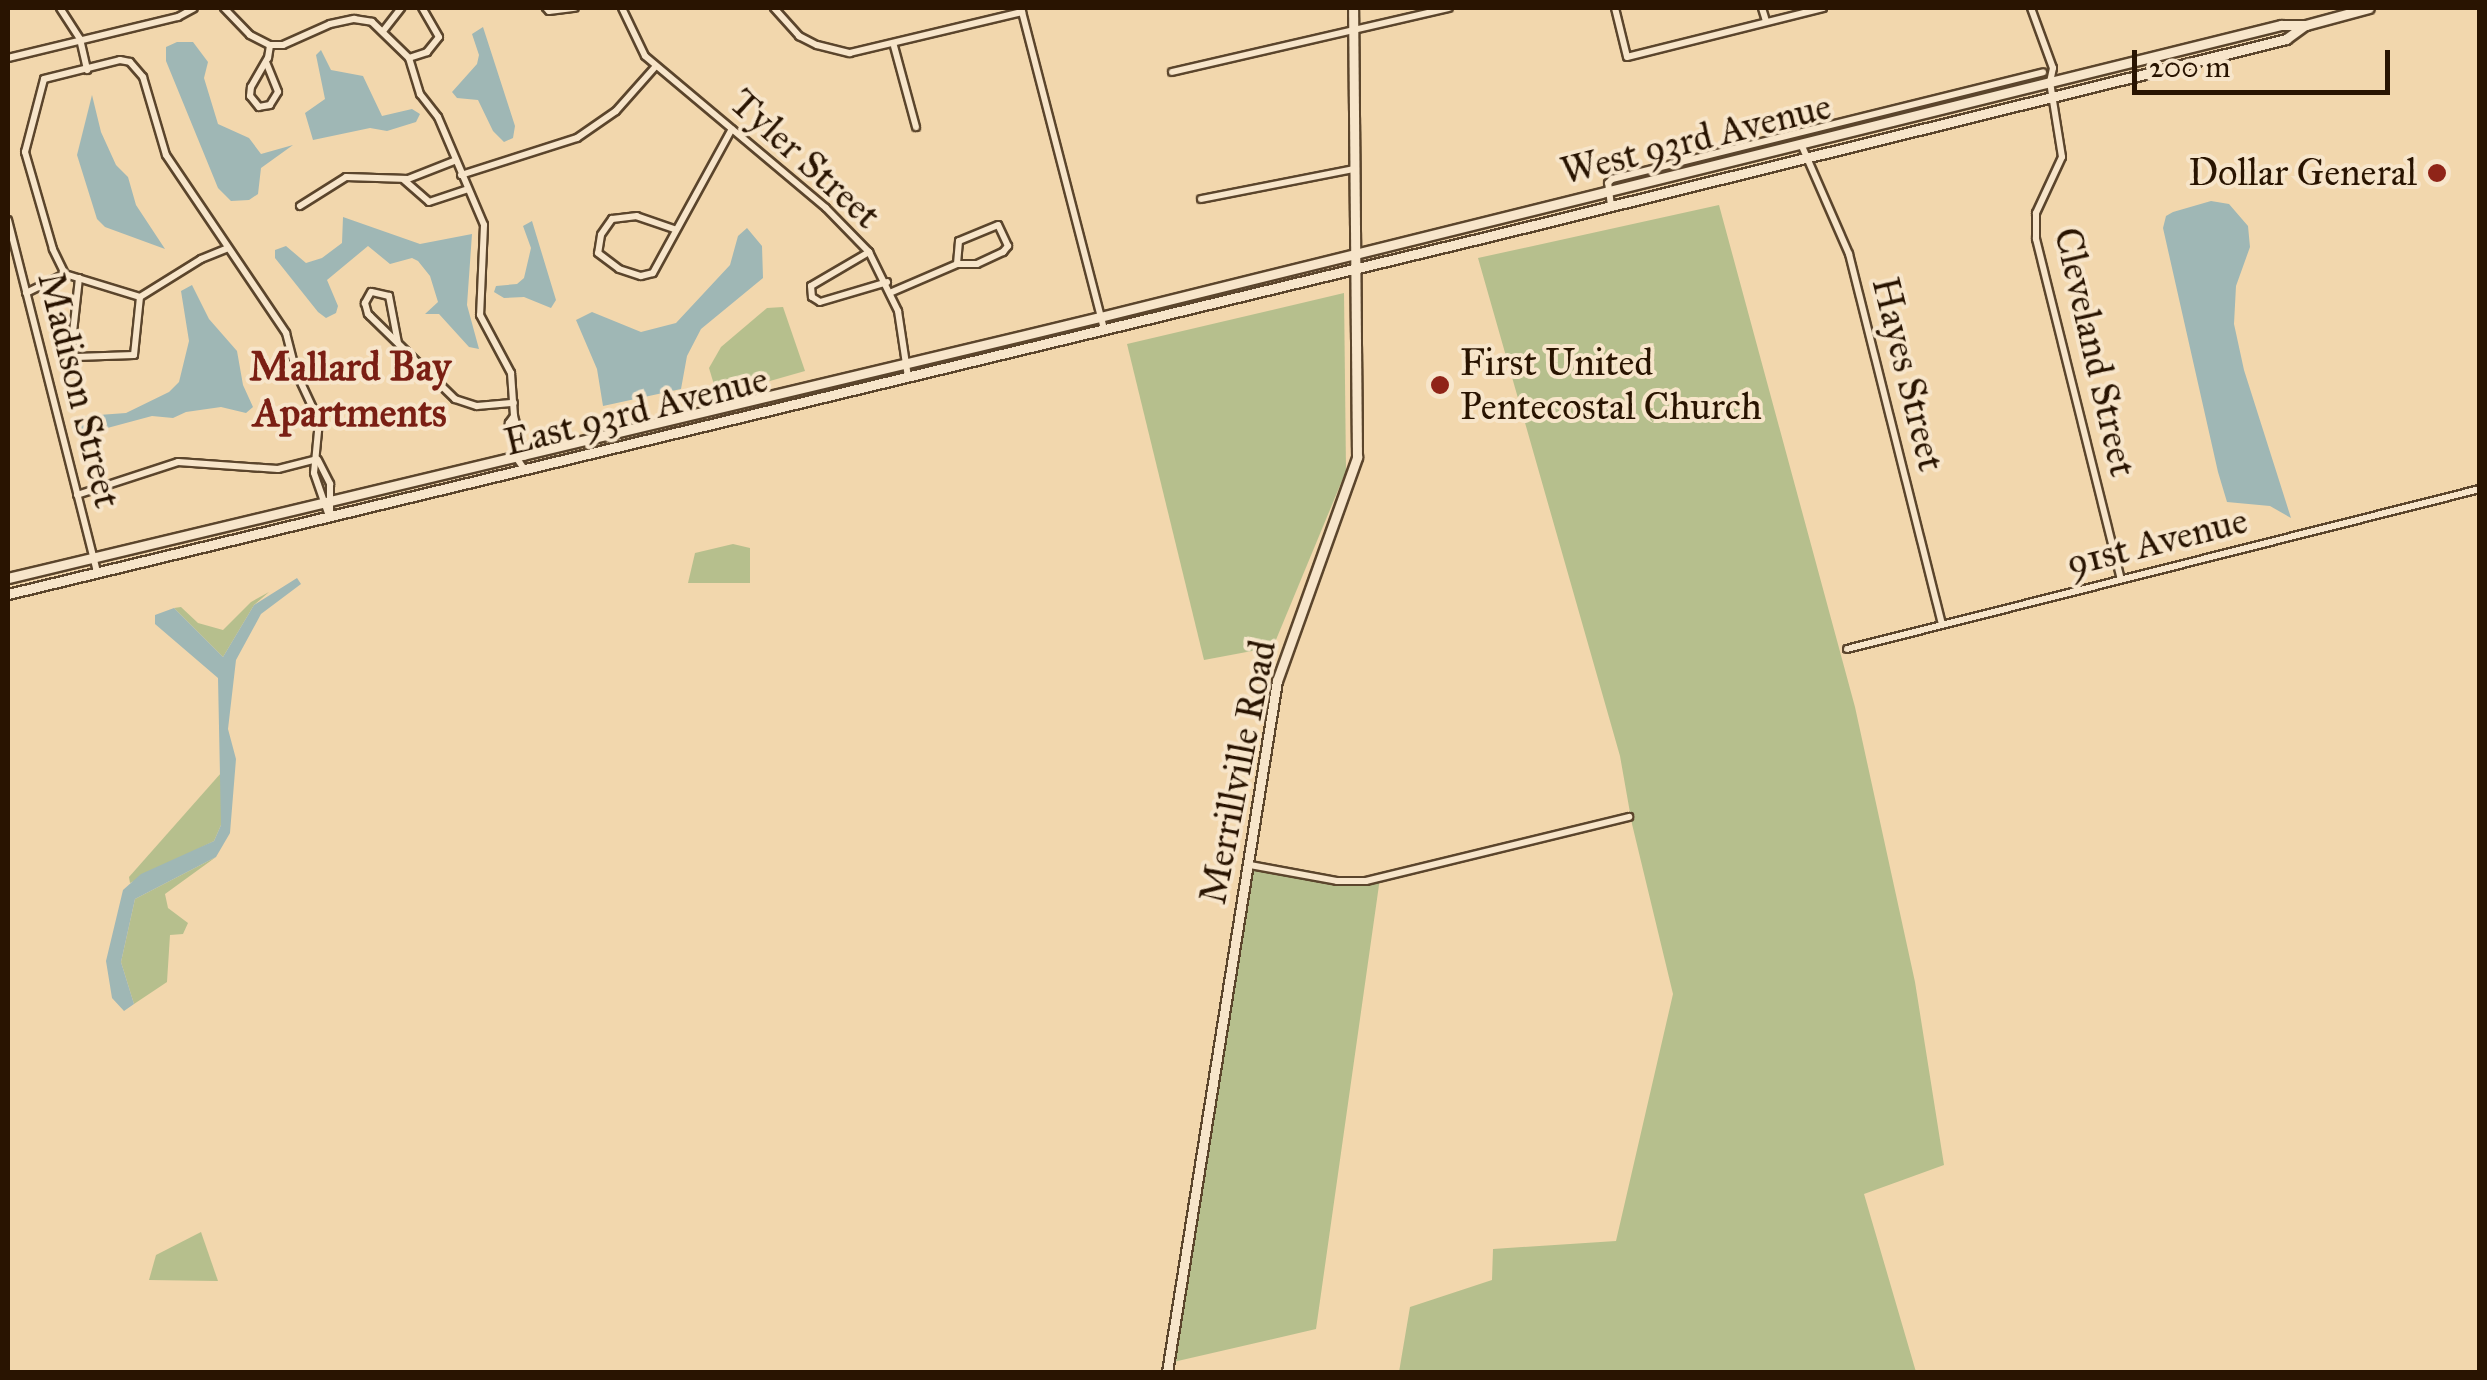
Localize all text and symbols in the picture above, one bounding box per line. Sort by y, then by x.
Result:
scale bar [2137,30,2394,92]
text: 200 m [2149,49,2230,85]
street label: Tyler Street [720,80,890,238]
street label: West 93rd Avenue [1556,83,1836,195]
place label: Dollar General [2188,150,2417,196]
marker: Dollar General [2426,162,2448,184]
street label: Cleveland Street [2044,223,2146,481]
street label: Madison Street [28,267,130,513]
street label: Hayes Street [1862,272,1954,476]
place label: First United Pentecostal Church [1460,340,1762,429]
district label: Mallard Bay Apartments [249,343,451,437]
street label: East 93rd Avenue [500,356,772,466]
marker: First United Pentecostal Church [1429,374,1451,396]
street label: 91st Avenue [2062,498,2252,586]
street label: Merrillville Road [1190,636,1286,908]

